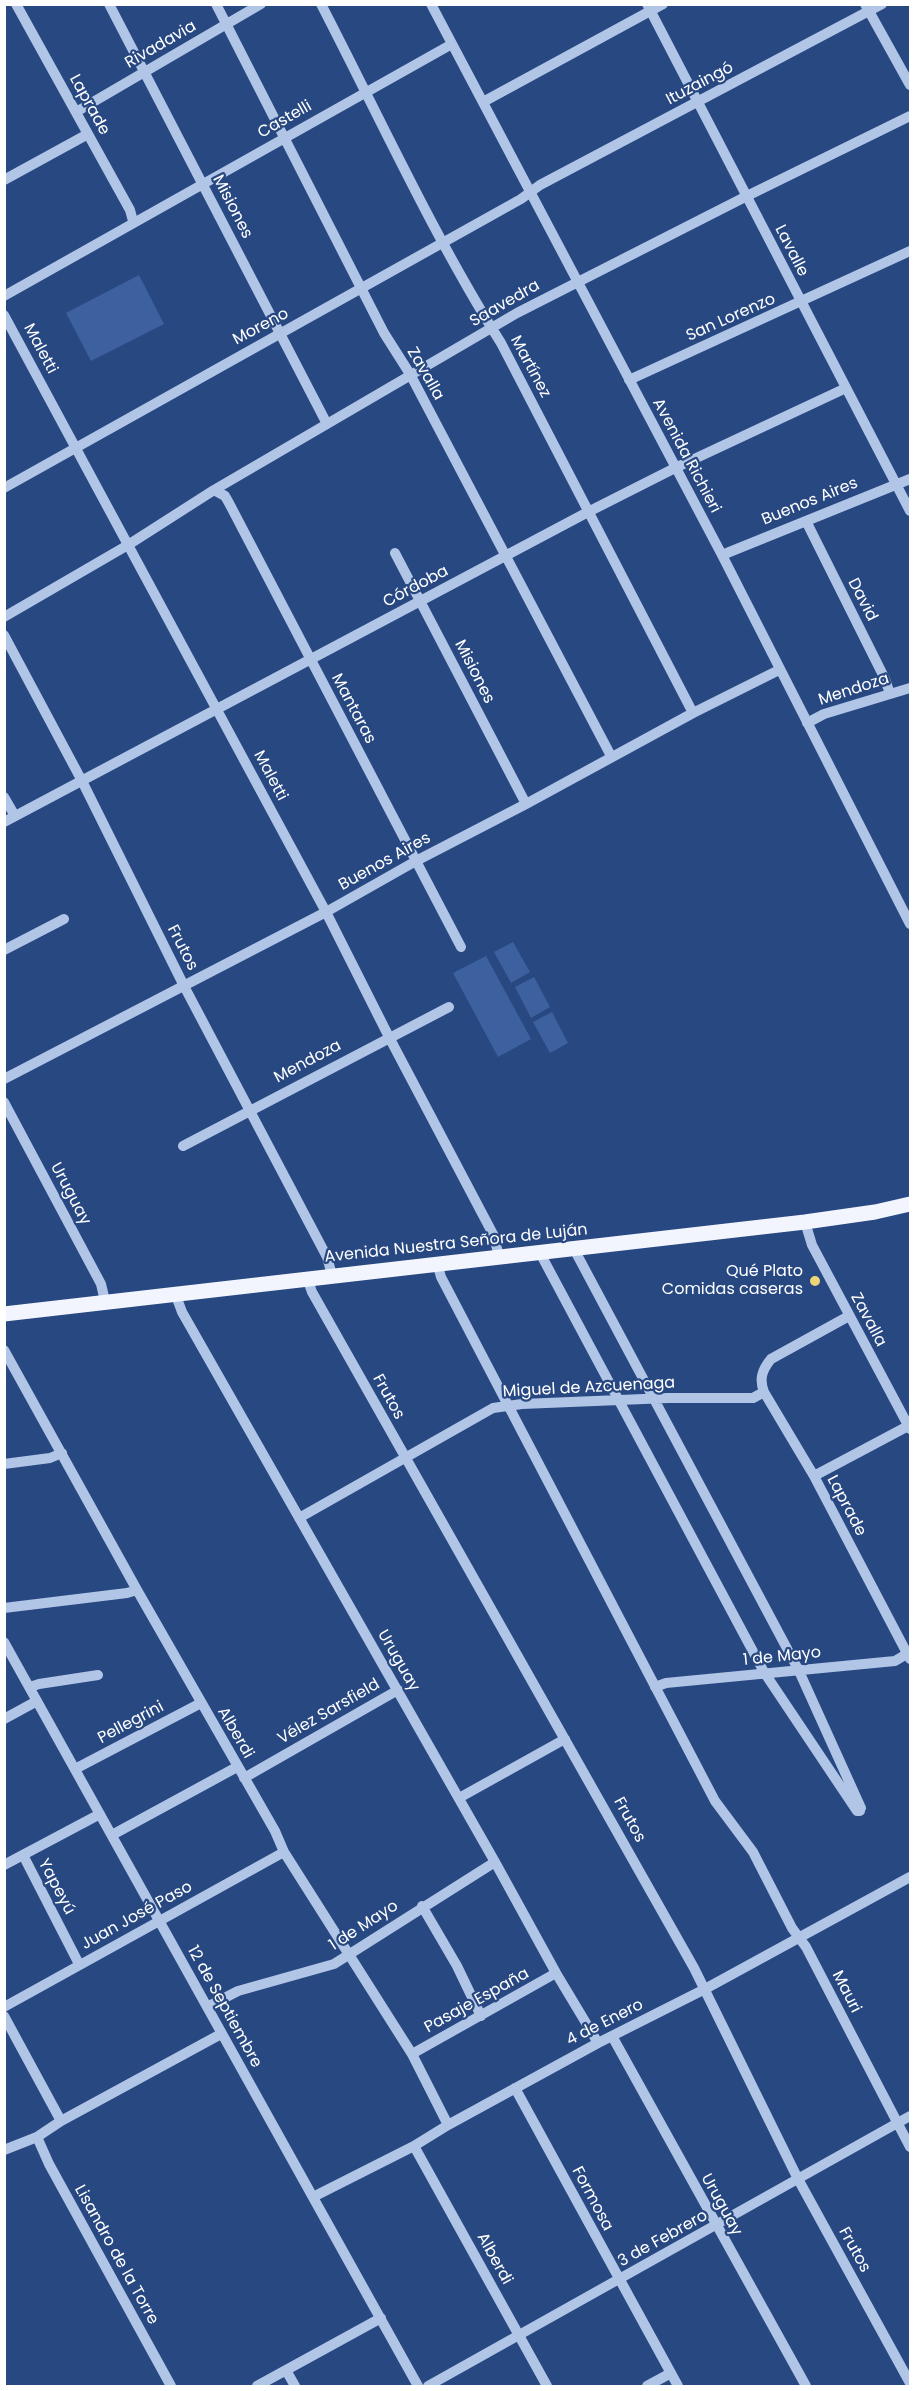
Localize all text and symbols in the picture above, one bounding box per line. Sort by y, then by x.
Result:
street label: Rivadavia [122,17,200,73]
street label: Ituzaingó [663,58,737,110]
street label: Laprade [65,71,113,139]
street label: Castelli [255,97,315,143]
street label: Misiones [208,172,256,242]
street label: Lavalle [770,222,812,280]
street label: Saavedra [467,276,543,332]
street label: San Lorenzo [683,290,779,346]
street label: Moreno [230,304,292,350]
street label: Maletti [19,321,61,377]
street label: Martínez [506,333,554,401]
street label: Zavalla [402,344,448,404]
street label: Avenida Richieri [648,395,724,517]
street label: Buenos Aires [759,474,861,530]
street label: Córdoba [380,562,452,612]
street label: David [843,575,881,625]
street label: Misiones [450,637,498,707]
street label: Mendoza [816,670,892,710]
street label: Mantaras [327,671,379,747]
street label: Maletti [249,748,291,804]
street label: Buenos Aires [336,829,434,895]
street label: Frutos [162,922,202,974]
street label: Mendoza [271,1036,345,1088]
street label: Uruguay [46,1160,94,1228]
street label: Avenida Nuestra Señora de Luján [324,1221,588,1267]
place label: Qué Plato Comidas caseras [662,1262,803,1300]
marker: Qué Plato Comidas caseras [808,1274,822,1288]
street label: Zavalla [846,1290,890,1350]
street label: Frutos [368,1371,408,1423]
street label: Miguel de Azcuenaga [502,1374,676,1402]
street label: Laprade [822,1472,870,1540]
street label: Uruguay [373,1627,423,1695]
street label: 1 de Mayo [742,1643,822,1671]
street label: Vélez Sarsfield [275,1675,383,1749]
street label: Pellegrini [95,1698,167,1748]
street label: Alberdi [213,1704,257,1762]
street label: Frutos [609,1794,649,1846]
street label: Yapeyú [33,1856,79,1918]
street label: Juan José Paso [78,1878,196,1954]
street label: 1 de Mayo [326,1897,402,1955]
street label: 12 de Septiembre [182,1943,266,2071]
street label: Pasaje España [421,1964,533,2038]
street label: Mauri [827,1968,865,2016]
street label: 4 de Enero [563,1995,647,2051]
street label: Formosa [567,2164,617,2234]
street label: Uruguay [696,2171,746,2239]
street label: Lisandro de la Torre [70,2182,162,2328]
street label: 3 de Febrero [615,2206,711,2272]
street label: Frutos [834,2224,874,2276]
street label: Alberdi [472,2230,516,2288]

